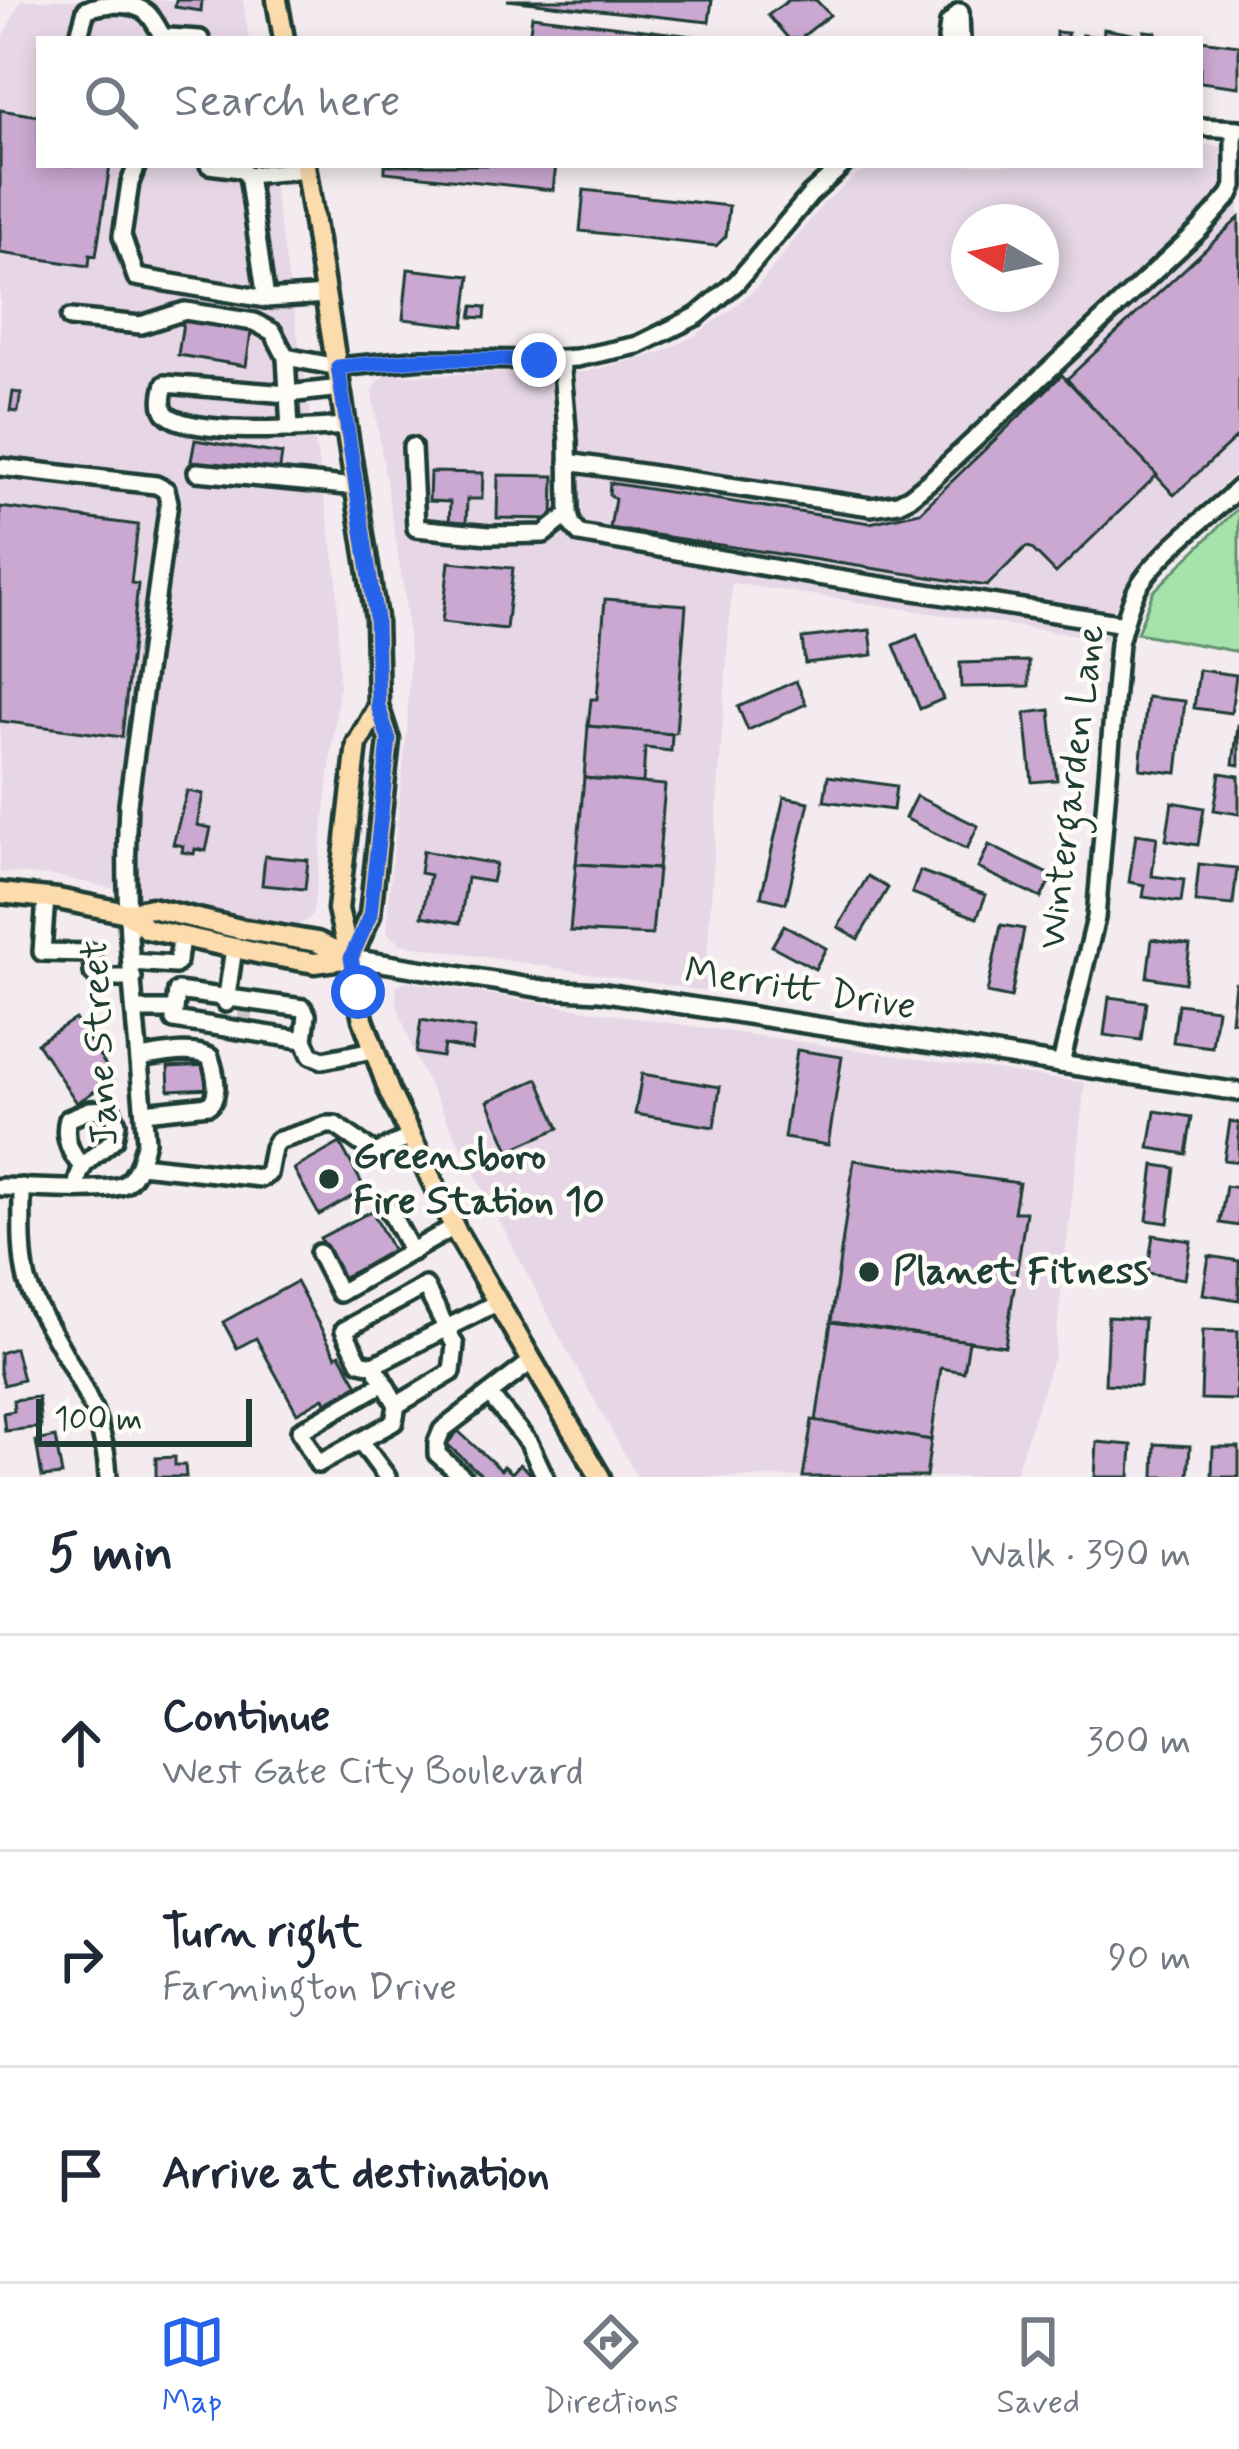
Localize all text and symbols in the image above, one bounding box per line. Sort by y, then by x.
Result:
search box [36,36,1203,168]
icon: search [78,69,144,135]
text: Search here [174,73,401,132]
north arrow [951,204,1059,312]
route end [512,333,566,387]
street label: Wintergarden Lane [1028,622,1121,953]
street label: Jane Street [70,939,132,1147]
street label: Merritt Drive [681,947,919,1033]
route start [331,965,385,1019]
place label: Greensboro Fire Station 10 [353,1132,605,1228]
marker: Greensboro Fire Station 10 [316,1166,342,1192]
place label: Planet Fitness [893,1247,1149,1298]
marker: Planet Fitness [856,1259,882,1285]
scale bar [36,1393,252,1446]
text: 100 m [54,1398,143,1442]
text: 5 min [48,1522,173,1588]
text: Walk · 390 m [971,1530,1191,1581]
text: Continue [162,1688,330,1747]
icon: ahead [48,1710,114,1776]
text: 300 m [1086,1717,1191,1768]
text: West Gate City Boulevard [162,1747,584,1798]
text: Turn right [162,1904,362,1963]
icon: right [48,1926,114,1992]
text: 90 m [1108,1933,1191,1984]
text: Farmington Drive [162,1963,457,2014]
icon: arrive [48,2142,114,2208]
text: Arrive at destination [162,2145,550,2204]
tab: Map [159,2309,225,2425]
tab: Directions [543,2309,679,2425]
tab: Saved [997,2309,1080,2425]

